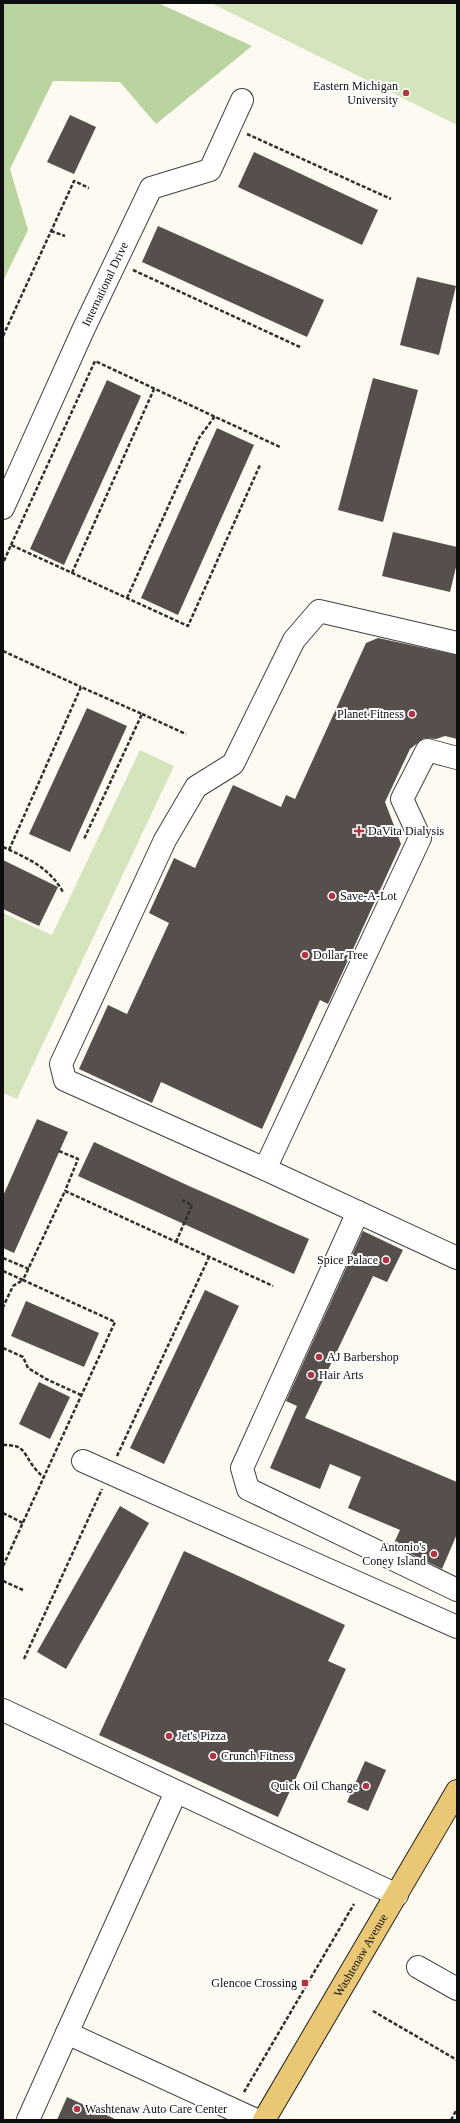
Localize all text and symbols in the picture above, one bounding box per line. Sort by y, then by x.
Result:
place label: Eastern Michigan University [313,79,398,107]
marker: Eastern Michigan University [401,88,411,98]
street label: International Drive [79,240,131,329]
place label: Planet Fitness [337,707,404,721]
marker: Planet Fitness [407,709,417,719]
place label: DaVita Dialysis [368,824,445,838]
marker: DaVita Dialysis [353,825,365,837]
place label: Save-A-Lot [340,889,397,903]
marker: Save-A-Lot [327,891,337,901]
place label: Dollar Tree [313,948,368,962]
marker: Dollar Tree [300,950,310,960]
place label: Spice Palace [317,1253,378,1267]
marker: Spice Palace [381,1255,391,1265]
place label: AJ Barbershop [327,1350,399,1364]
marker: AJ Barbershop [314,1352,324,1362]
place label: Hair Arts [319,1368,364,1382]
marker: Hair Arts [306,1370,316,1380]
place label: Antonio's Coney Island [362,1540,426,1568]
marker: Antonio's Coney Island [429,1549,439,1559]
place label: Jet's Pizza [177,1729,227,1743]
marker: Jet's Pizza [164,1731,174,1741]
place label: Crunch Fitness [221,1749,294,1763]
marker: Crunch Fitness [208,1751,218,1761]
place label: Quick Oil Change [271,1779,358,1793]
marker: Quick Oil Change [361,1781,371,1791]
street label: Washtenaw Avenue [331,1911,390,1999]
place label: Glencoe Crossing [211,1976,297,1990]
marker: Glencoe Crossing [300,1978,310,1988]
place label: Washtenaw Auto Care Center [85,2102,227,2116]
marker: Washtenaw Auto Care Center [72,2104,82,2114]

